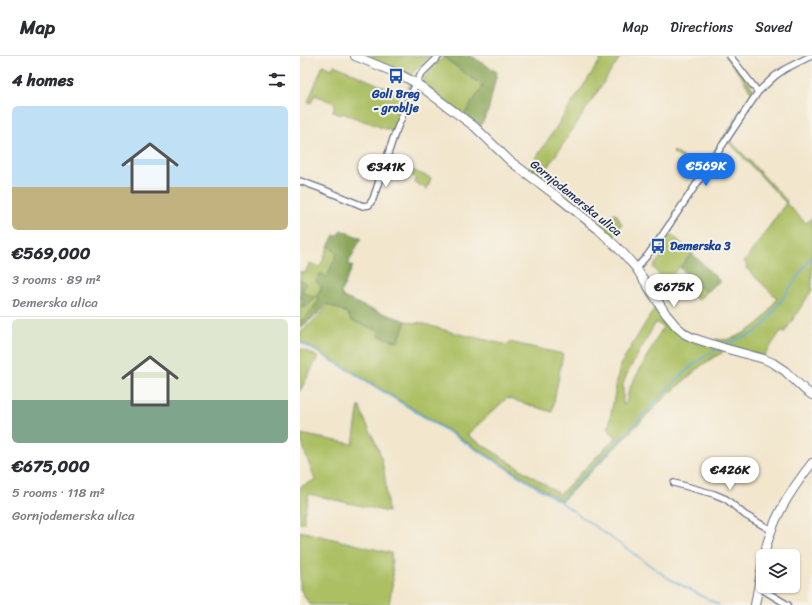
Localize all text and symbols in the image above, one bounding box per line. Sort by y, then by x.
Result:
text: Map [20,11,55,44]
text: Map [622,15,648,40]
text: Directions [670,15,733,40]
text: Saved [755,15,792,40]
text: 4 homes [12,65,73,95]
bus stop icon: Goli Breg - groblje [387,67,405,85]
icon: filters [266,69,288,91]
place label: Goli Breg - groblje [371,83,420,119]
icon: home [114,132,186,204]
pin: €569K [678,153,734,187]
pin: €341K [358,154,414,188]
street label: Gornjodemerska ulica [525,154,628,243]
text: €569K [686,154,726,177]
text: €341K [367,155,405,178]
place label: Demerska 3 [670,235,731,257]
bus stop icon: Demerska 3 [649,237,667,255]
text: €569,000 [12,238,91,268]
text: 3 rooms · 89 m² [12,268,101,291]
pin: €675K [646,274,702,308]
text: €675K [654,275,694,298]
text: Demerska ulica [12,291,98,314]
icon: home [114,345,186,417]
text: €675,000 [12,451,90,481]
pin: €426K [702,457,758,491]
text: €426K [710,458,750,481]
text: 5 rooms · 118 m² [12,481,105,504]
text: Gornjodemerska ulica [12,504,135,527]
map controls [756,549,800,593]
button: layers [756,549,800,593]

